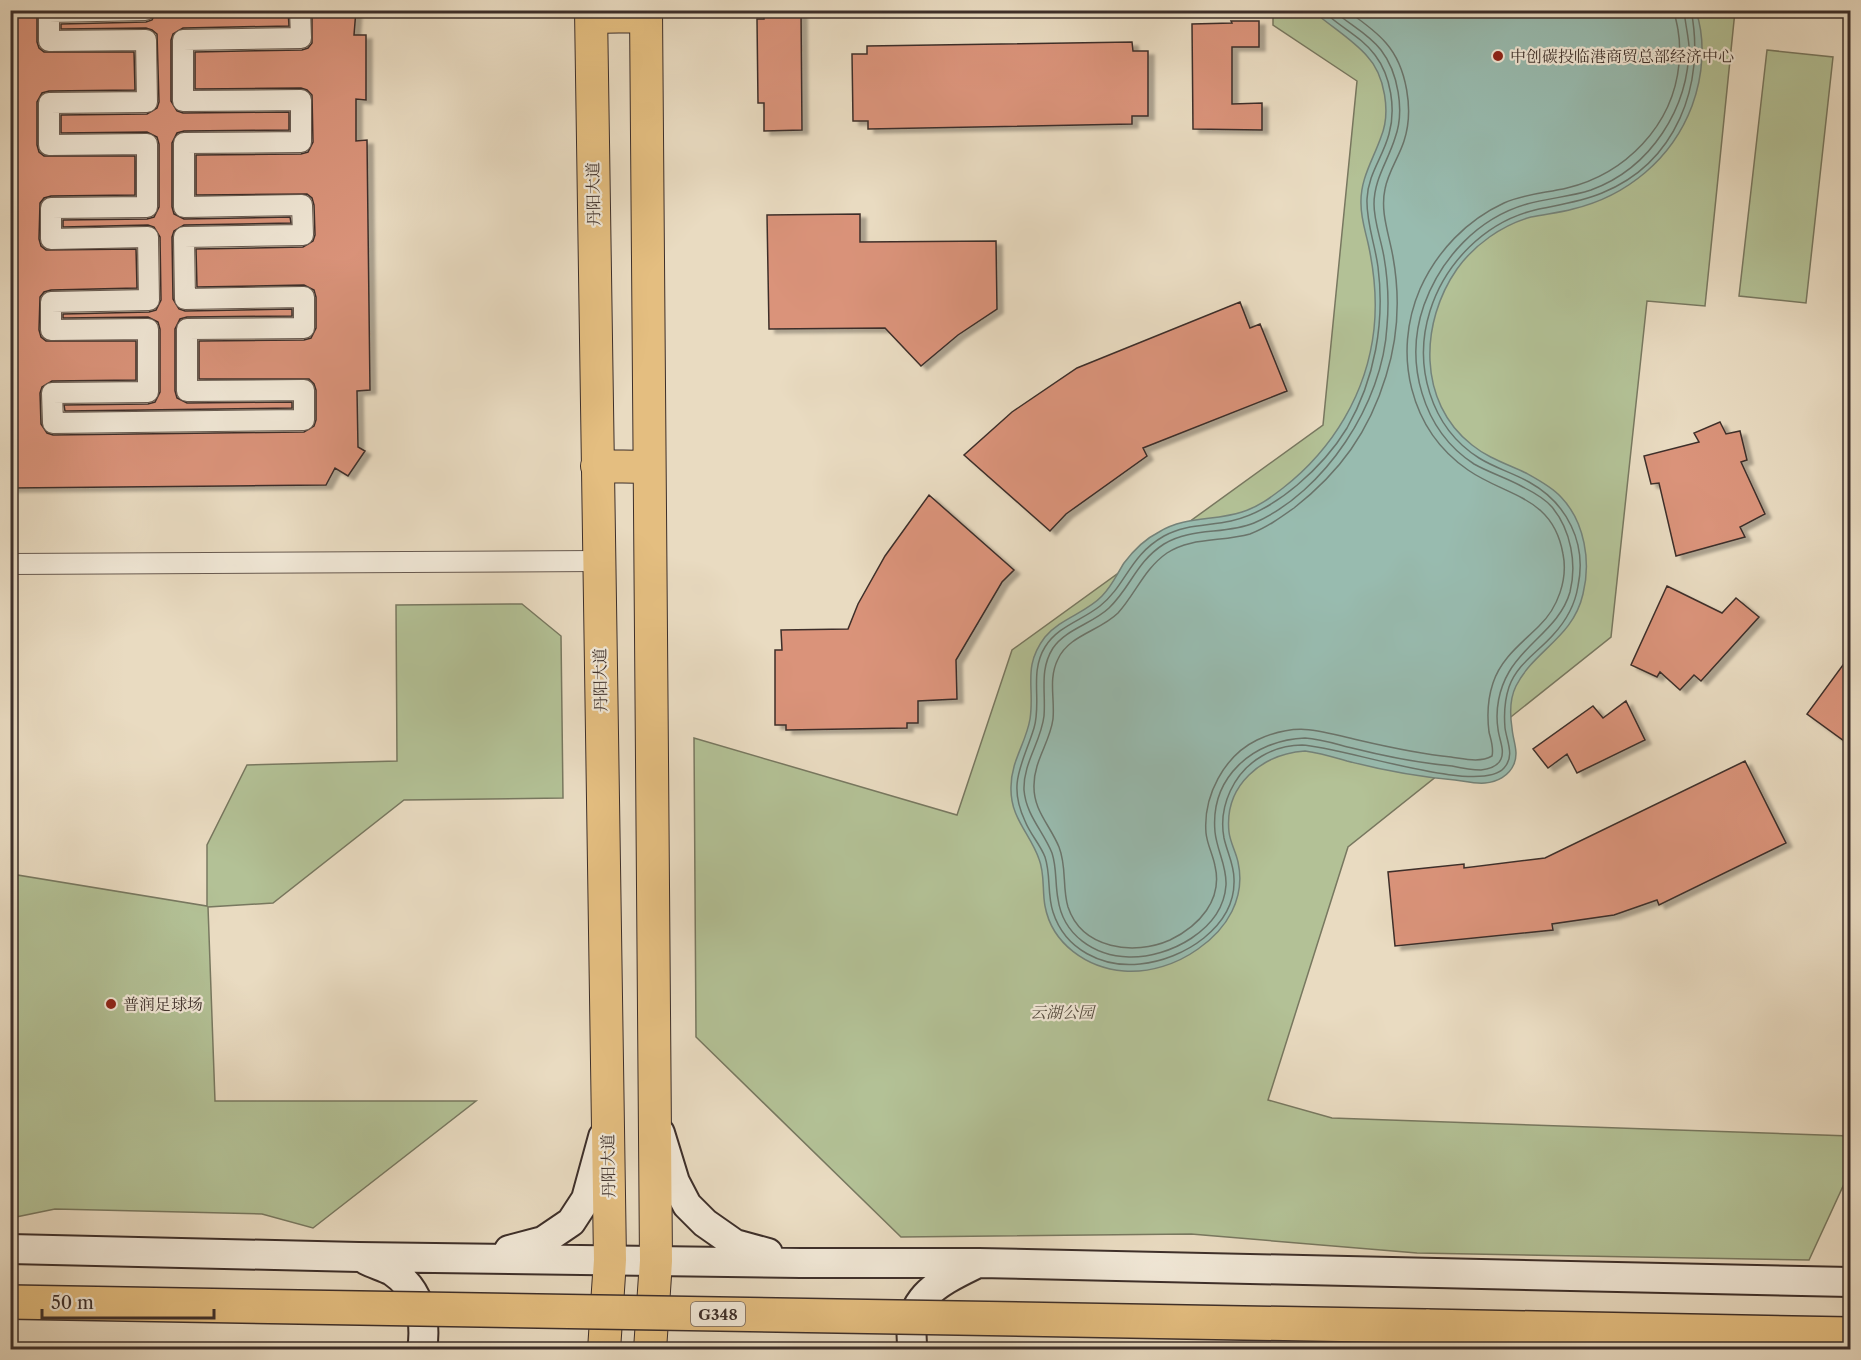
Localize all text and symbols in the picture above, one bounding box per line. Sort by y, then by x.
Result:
place label: 中创碳投临港商贸总部经济中心 [1510,46,1734,66]
marker: 中创碳投临港商贸总部经济中心 [1491,49,1505,63]
street label: 丹阳大道 [582,162,604,226]
street label: 丹阳大道 [589,648,611,712]
place label: 普润足球场 [123,994,203,1014]
marker: 普润足球场 [104,997,118,1011]
park label: 云湖公园 [1030,1002,1097,1022]
street label: 丹阳大道 [597,1134,619,1198]
scale bar [42,1282,214,1320]
text: 50 m [51,1292,94,1314]
road number: G348 [691,1302,745,1326]

